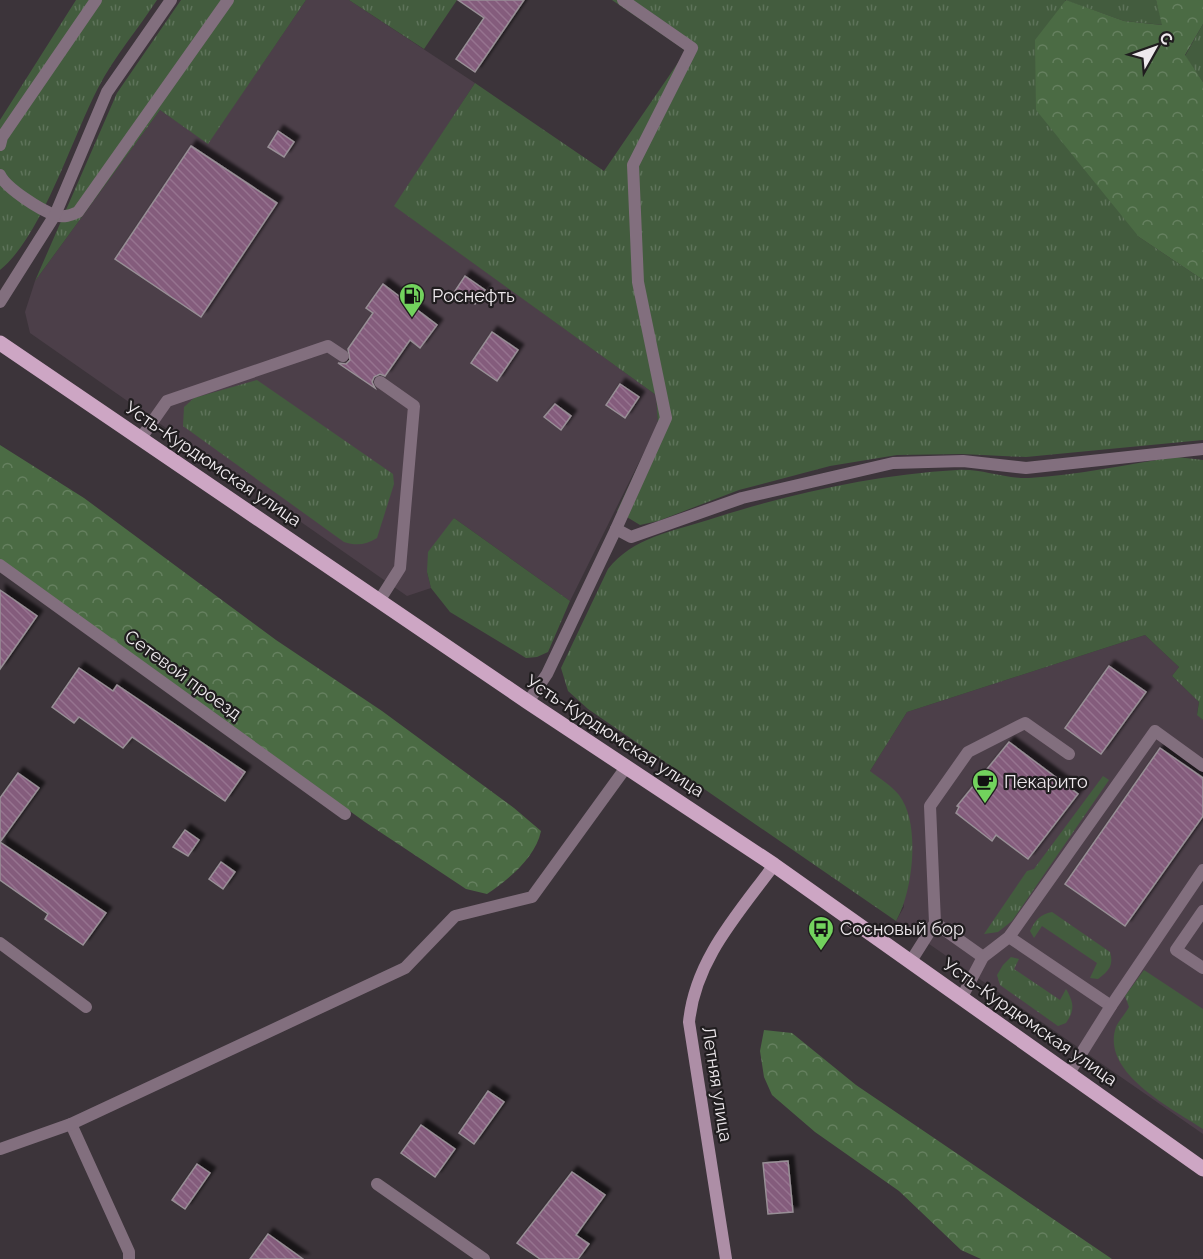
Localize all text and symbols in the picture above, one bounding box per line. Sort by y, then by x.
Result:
north arrow [1125,18,1185,78]
text: С [1155,28,1177,49]
fuel station icon: Роснефть [397,281,427,319]
place label: Роснефть [432,285,515,306]
street label: Усть-Курдюмская улица [121,397,305,530]
street label: Сетевой проезд [121,625,246,724]
street label: Усть-Курдюмская улица [522,670,708,801]
cafe icon: Пекарито [970,767,1000,805]
place label: Пекарито [1004,771,1088,792]
bus stop icon: Сосновый бор [806,914,836,952]
place label: Сосновый бор [840,918,964,939]
street label: Усть-Курдюмская улица [939,953,1122,1090]
street label: Летняя улица [698,1025,737,1143]

